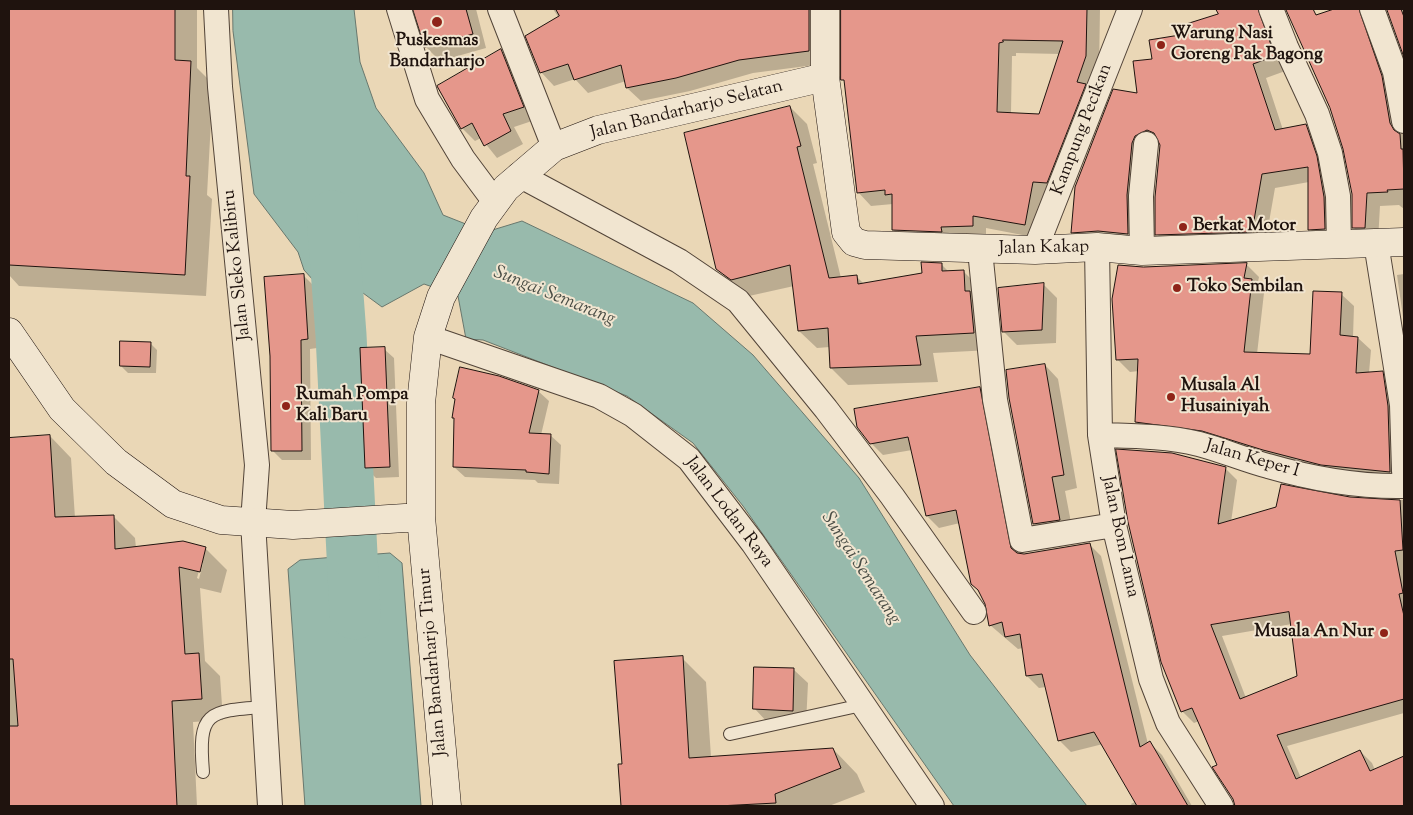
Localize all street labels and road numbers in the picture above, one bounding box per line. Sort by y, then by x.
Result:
street label: Kampung Pecikan [1048,61,1118,199]
street label: Jalan Bandarharjo Selatan [589,77,785,145]
street label: Jalan Sleko Kalibiru [219,188,257,342]
street label: Jalan Kakap [999,237,1089,261]
street label: Jalan Keper I [1203,436,1301,484]
street label: Jalan Lodan Raya [679,453,777,573]
street label: Jalan Bom Lama [1096,474,1142,600]
street label: Jalan Bandarharjo Timur [415,567,453,757]

